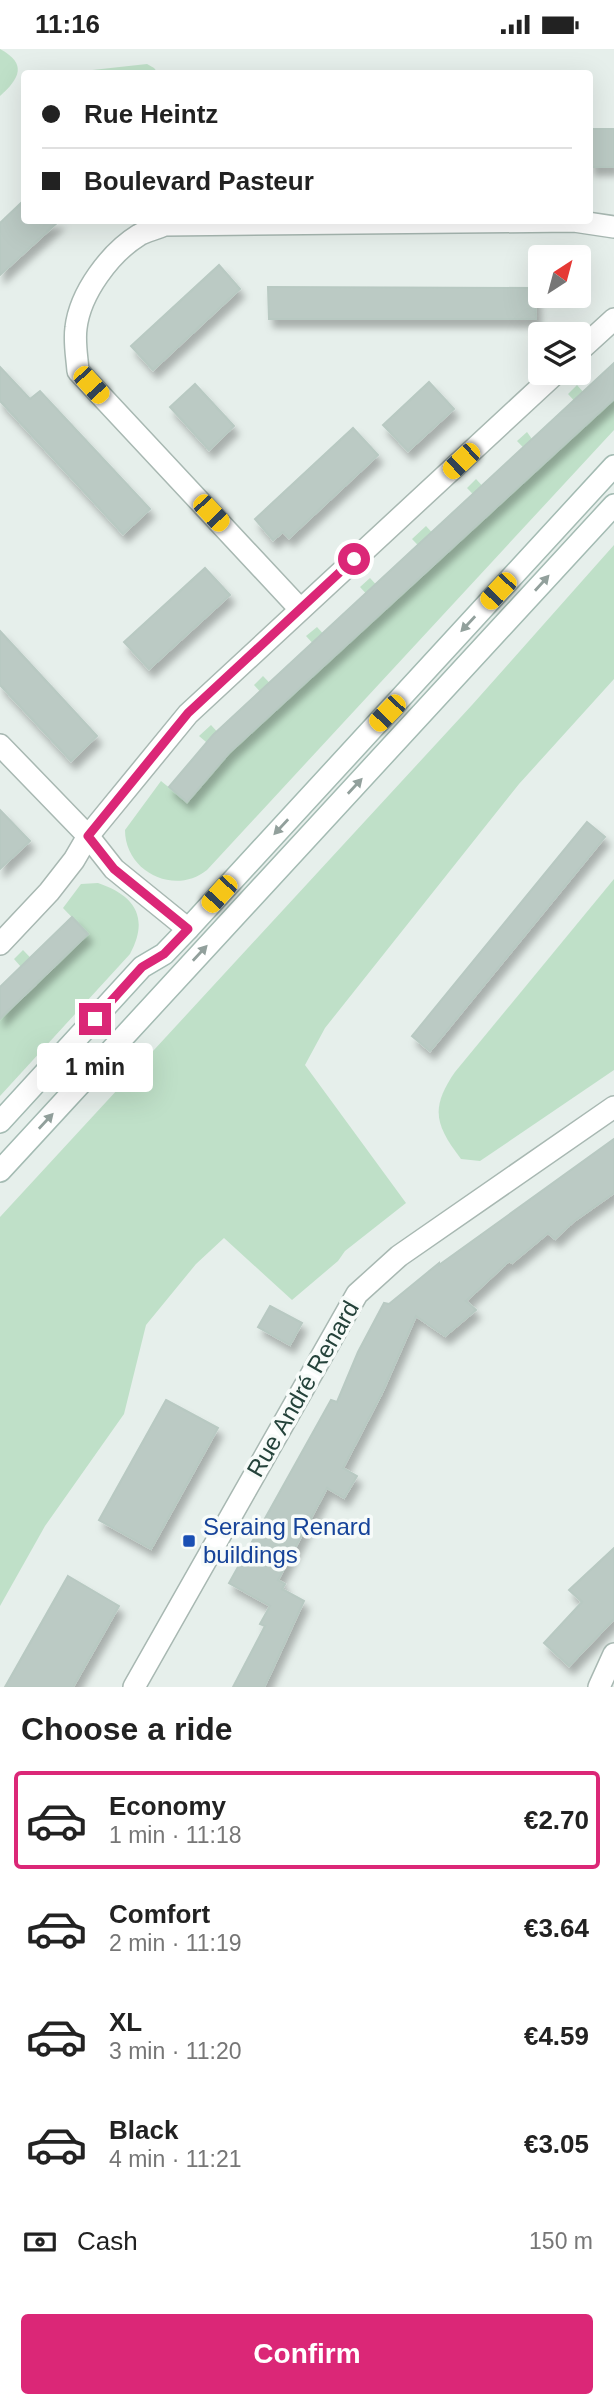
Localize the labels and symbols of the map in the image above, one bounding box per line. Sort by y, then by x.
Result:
north arrow [528,245,592,308]
car [70,362,113,408]
car [439,439,484,483]
car [189,490,234,536]
route start [338,543,370,575]
car [476,568,521,614]
one-way arrow [534,575,550,592]
one-way arrow [460,615,476,633]
car [365,691,410,735]
one-way arrow [346,778,362,795]
one-way arrow [273,818,289,836]
car [198,871,241,917]
one-way arrow [192,945,208,962]
route end [79,1003,111,1035]
callout: 1 min [37,1044,153,1093]
one-way arrow [38,1113,54,1130]
street label: Rue André Renard [241,1296,364,1482]
place label: Seraing Renard buildings [203,1513,371,1568]
marker: Seraing Renard buildings [181,1533,197,1549]

